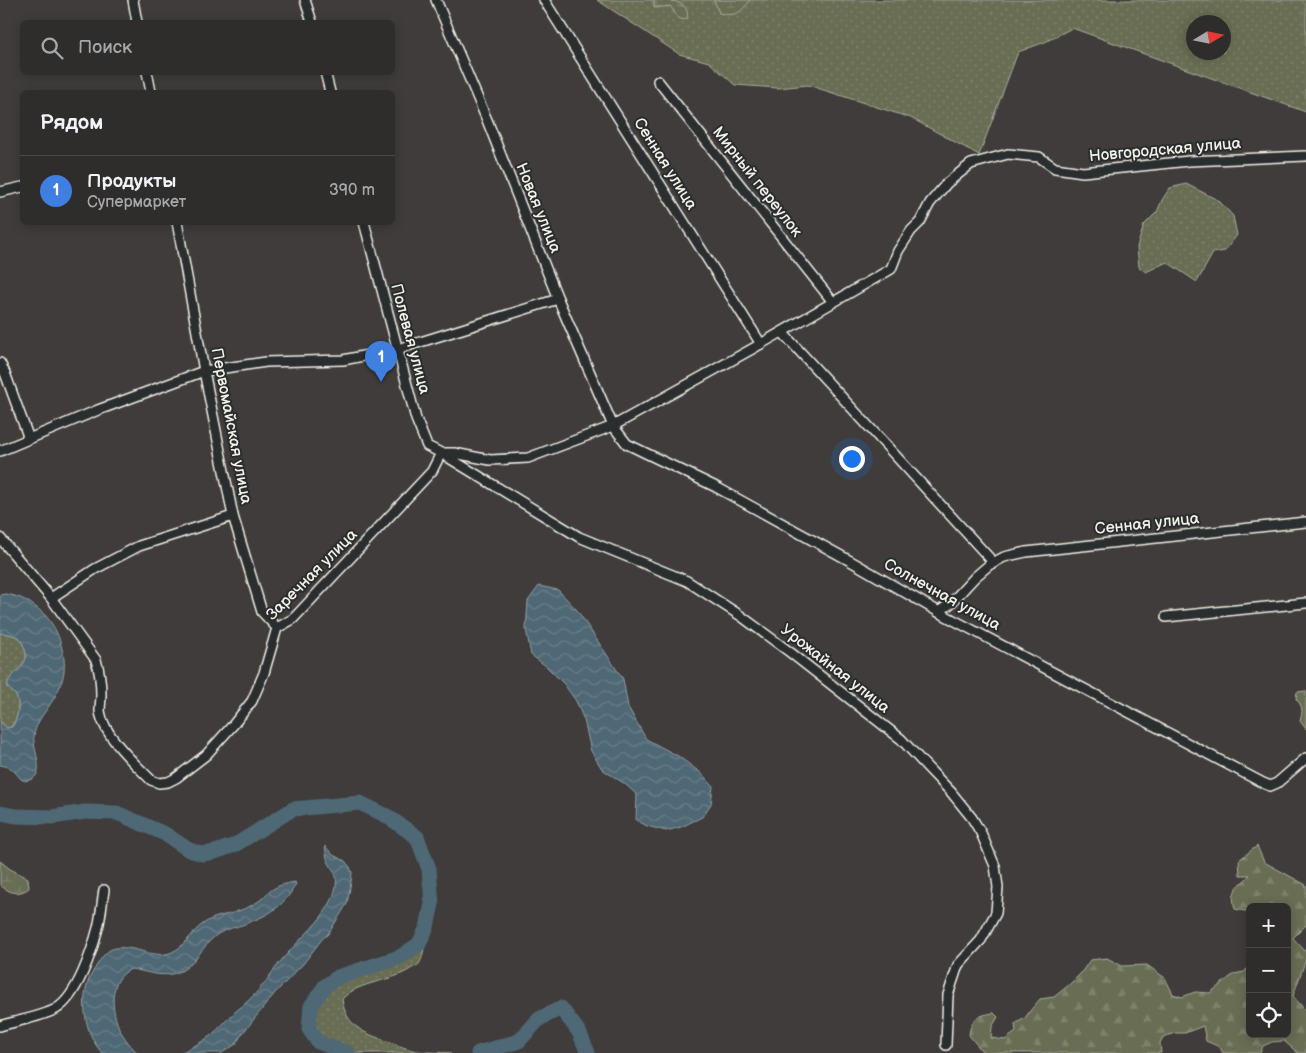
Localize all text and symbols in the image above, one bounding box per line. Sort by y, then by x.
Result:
north arrow [1186,15,1231,60]
search box [20,20,395,75]
icon: search [38,34,66,62]
text: Поиск [78,36,132,59]
text: Рядом [40,110,103,135]
street label: Сенная улица [629,115,701,214]
street label: Мирный переулок [708,123,806,241]
street label: Новгородская улица [1088,134,1242,166]
street label: Новая улица [511,160,565,256]
text: Продукты [87,170,176,193]
text: 1 [53,181,59,200]
text: 390 m [329,181,375,200]
text: Супермаркет [87,193,186,212]
street label: Полевая улица [386,282,434,397]
pin: 1 [365,341,397,382]
street label: Первомайская улица [207,346,256,506]
your location [839,446,865,472]
street label: Сенная улица [1094,509,1201,539]
street label: Заречная улица [262,525,362,625]
street label: Солнечная улица [880,555,1004,635]
street label: Урожайная улица [777,621,894,718]
map controls [1246,903,1291,1038]
button: + [1246,903,1291,948]
button: − [1246,948,1291,993]
button: locate [1246,993,1291,1038]

